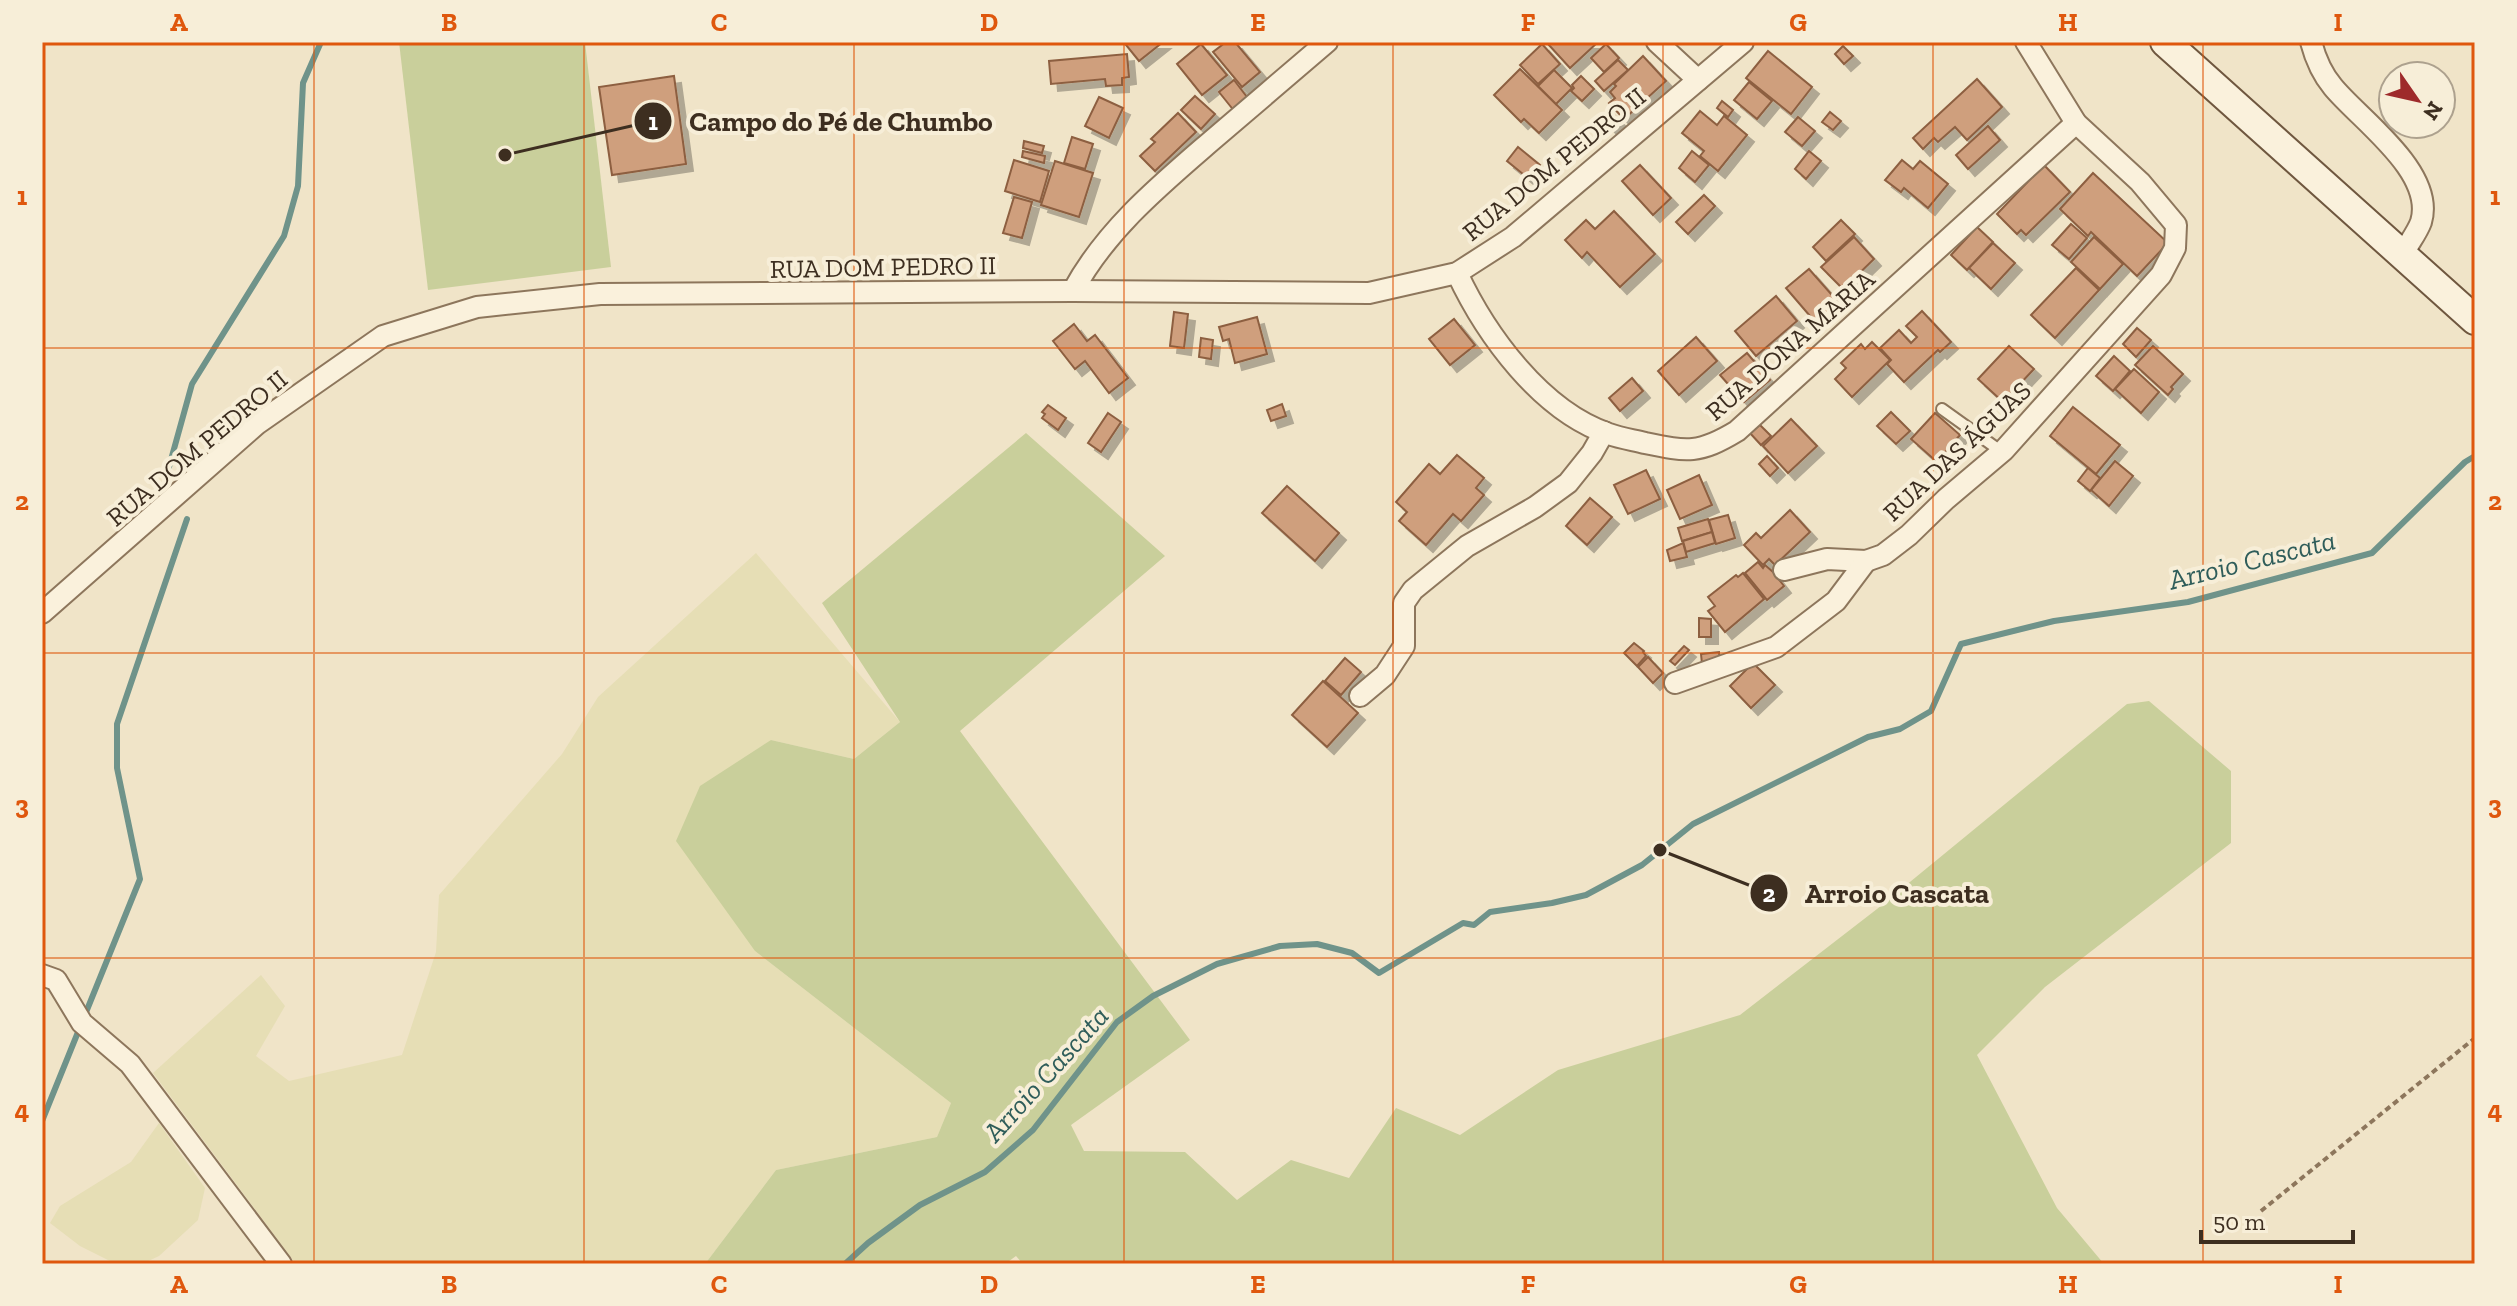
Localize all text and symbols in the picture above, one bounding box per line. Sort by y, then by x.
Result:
text: A [170,6,188,38]
text: B [441,6,457,38]
text: C [711,6,727,38]
text: D [980,6,998,38]
text: E [1250,6,1266,38]
text: F [1521,6,1536,38]
text: G [1789,6,1807,38]
text: H [2058,6,2078,38]
text: I [2333,6,2343,38]
north arrow [2377,60,2457,140]
street label: RUA DOM PEDRO II [1456,80,1652,248]
callout: Campo do Pé de Chumbo [633,95,1008,147]
text: N [2417,96,2449,126]
text: Campo do Pé de Chumbo [689,105,993,138]
text: 1 [648,107,658,136]
text: 1 [17,180,28,212]
text: 1 [2490,180,2501,212]
street label: RUA DOM PEDRO II [770,249,996,285]
street label: RUA DONA MARIA [1699,262,1882,427]
street label: RUA DOM PEDRO II [100,363,294,533]
street label: RUA DAS ÁGUAS [1876,374,2038,528]
text: 2 [15,485,29,517]
text: 2 [2488,485,2502,517]
water label: Arroio Cascata [2164,523,2339,597]
text: 3 [15,789,29,821]
text: 3 [2488,789,2502,821]
callout: Arroio Cascata [1749,867,2005,919]
text: Arroio Cascata [1805,877,1989,910]
text: 2 [1763,879,1776,908]
water label: Arroio Cascata [976,1000,1115,1149]
text: 4 [15,1094,30,1126]
text: 4 [2488,1094,2503,1126]
scale bar [2201,1194,2353,1244]
text: 50 m [2213,1207,2266,1236]
text: A [170,1268,188,1300]
text: B [441,1268,457,1300]
text: C [711,1268,727,1300]
text: D [980,1268,998,1300]
text: E [1250,1268,1266,1300]
text: F [1521,1268,1536,1300]
text: G [1789,1268,1807,1300]
text: H [2058,1268,2078,1300]
text: I [2333,1268,2343,1300]

